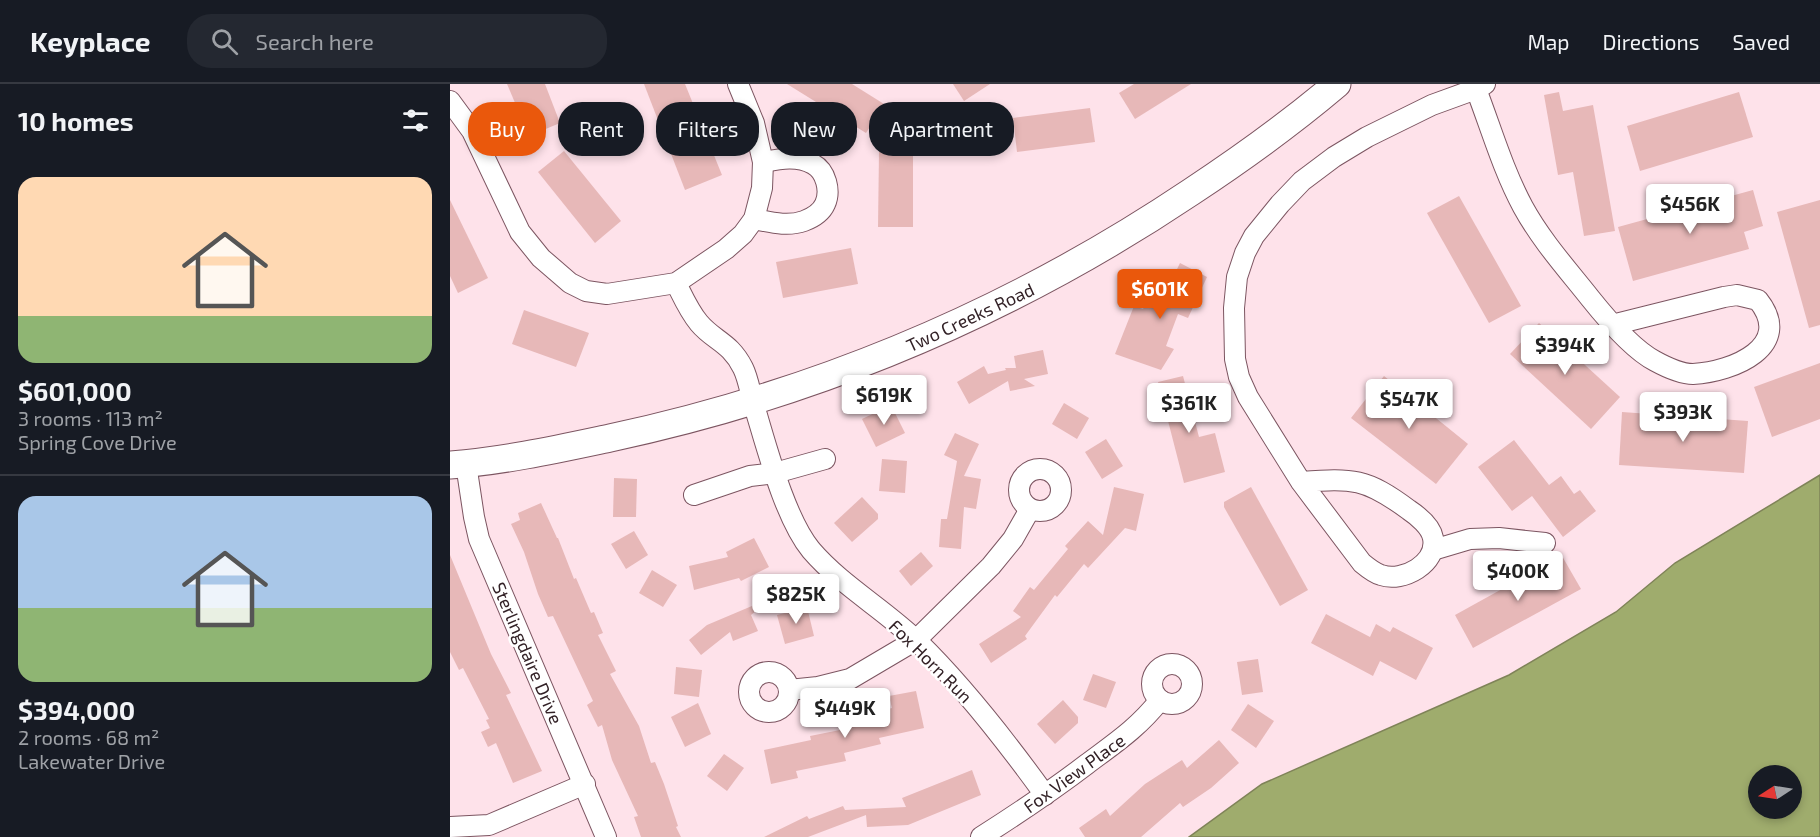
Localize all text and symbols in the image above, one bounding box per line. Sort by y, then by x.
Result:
search box [187,14,607,68]
text: Keyplace [30,24,151,58]
icon: search [208,25,241,58]
text: Search here [256,28,374,54]
text: Map [1527,29,1570,54]
text: Directions [1603,29,1699,54]
text: Saved [1732,29,1790,54]
chip: Buy [468,102,546,156]
chip: Rent [558,102,644,156]
chip: Filters [656,102,759,156]
chip: New [771,102,857,156]
chip: Apartment [869,102,1014,156]
icon: filters [399,104,432,137]
text: 10 homes [18,105,134,136]
pin: $456K [1648,184,1732,235]
text: $456K [1660,191,1720,215]
icon: home [171,216,279,324]
pin: $601K [1118,269,1202,320]
text: $601K [1131,276,1189,300]
street label: Two Creeks Road [903,278,1037,356]
pin: $394K [1523,325,1607,376]
text: $394K [1535,332,1595,356]
text: $601,000 [18,375,132,406]
pin: $619K [842,375,926,426]
pin: $547K [1367,379,1451,430]
text: $619K [856,382,912,406]
pin: $361K [1147,383,1231,434]
text: $547K [1380,386,1438,410]
text: $361K [1161,390,1217,414]
pin: $393K [1641,392,1725,443]
text: $393K [1654,399,1712,423]
text: 3 rooms · 113 m² [18,406,163,430]
text: Spring Cove Drive [18,430,177,454]
icon: home [171,535,279,643]
pin: $400K [1476,551,1560,602]
text: $400K [1487,558,1549,582]
pin: $825K [754,574,838,625]
street label: Sterlingdaire Drive [488,579,568,727]
text: $825K [766,581,826,605]
street label: Fox Horn Run [885,615,977,707]
pin: $449K [803,688,887,739]
text: $394,000 [18,694,135,725]
text: $449K [814,695,876,719]
text: 2 rooms · 68 m² [18,725,159,749]
street label: Fox View Place [1019,729,1129,817]
text: Lakewater Drive [18,749,165,773]
north arrow [1748,765,1802,819]
map controls [1748,765,1802,819]

